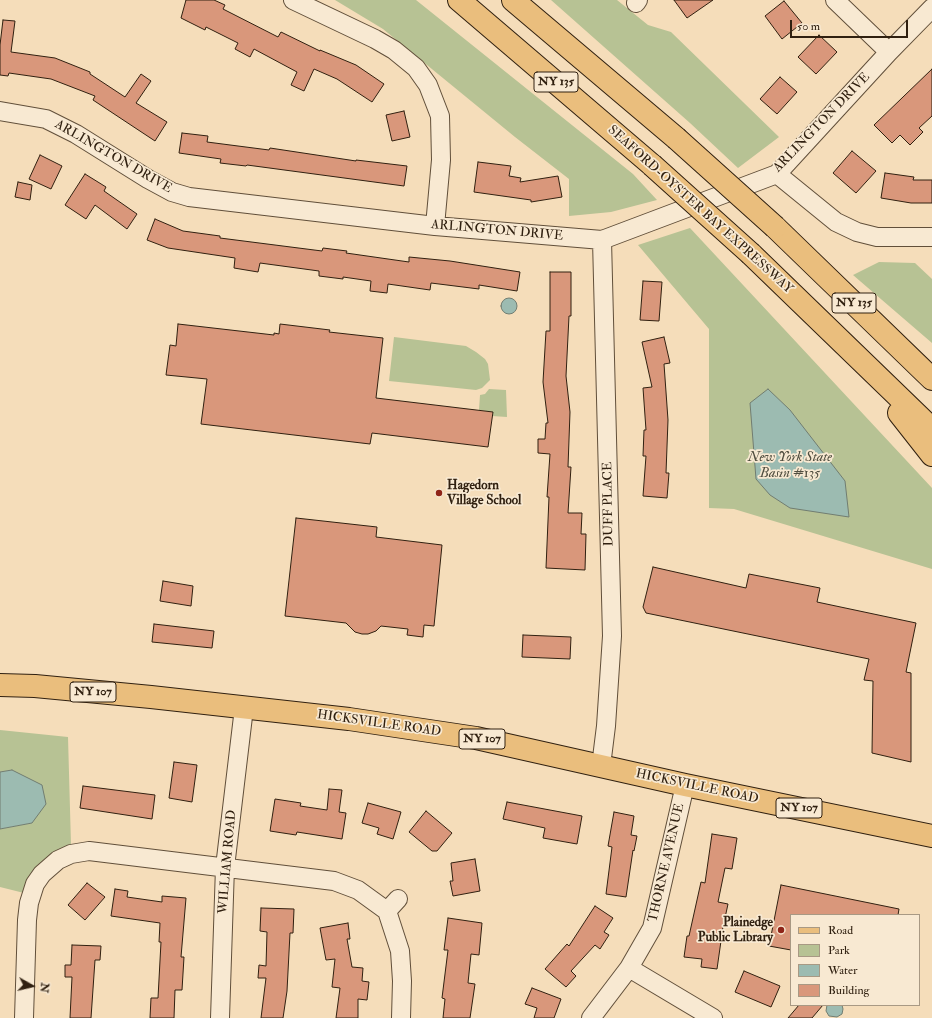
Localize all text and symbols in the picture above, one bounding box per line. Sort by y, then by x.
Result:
scale bar [792,12,910,38]
text: 50 m [797,19,820,34]
street label: ARLINGTON DRIVE [770,70,874,176]
road number: NY 135 [534,72,578,92]
street label: ARLINGTON DRIVE [52,117,174,197]
street label: SEAFORD-OYSTER BAY EXPRESSWAY [604,123,796,297]
street label: ARLINGTON DRIVE [430,217,564,245]
road number: NY 135 [832,293,876,313]
water label: New York State Basin #135 [748,450,832,482]
street label: DUFF PLACE [600,462,618,546]
place label: Hagedorn Village School [447,478,521,509]
marker: Hagedorn Village School [434,488,444,498]
road number: NY 107 [70,682,116,702]
street label: HICKSVILLE ROAD [316,708,442,740]
road number: NY 107 [459,729,505,749]
street label: HICKSVILLE ROAD [634,766,760,808]
road number: NY 107 [776,798,822,818]
street label: THORNE AVENUE [646,802,688,924]
street label: WILLIAM ROAD [216,809,240,915]
legend [790,914,920,1006]
place label: Plainedge Public Library [698,915,773,946]
text: Road [828,923,853,938]
marker: Plainedge Public Library [776,925,786,935]
text: Park [828,943,850,958]
text: Water [828,963,857,978]
north arrow [12,966,52,1006]
text: N [37,982,52,994]
text: Building [828,983,869,998]

